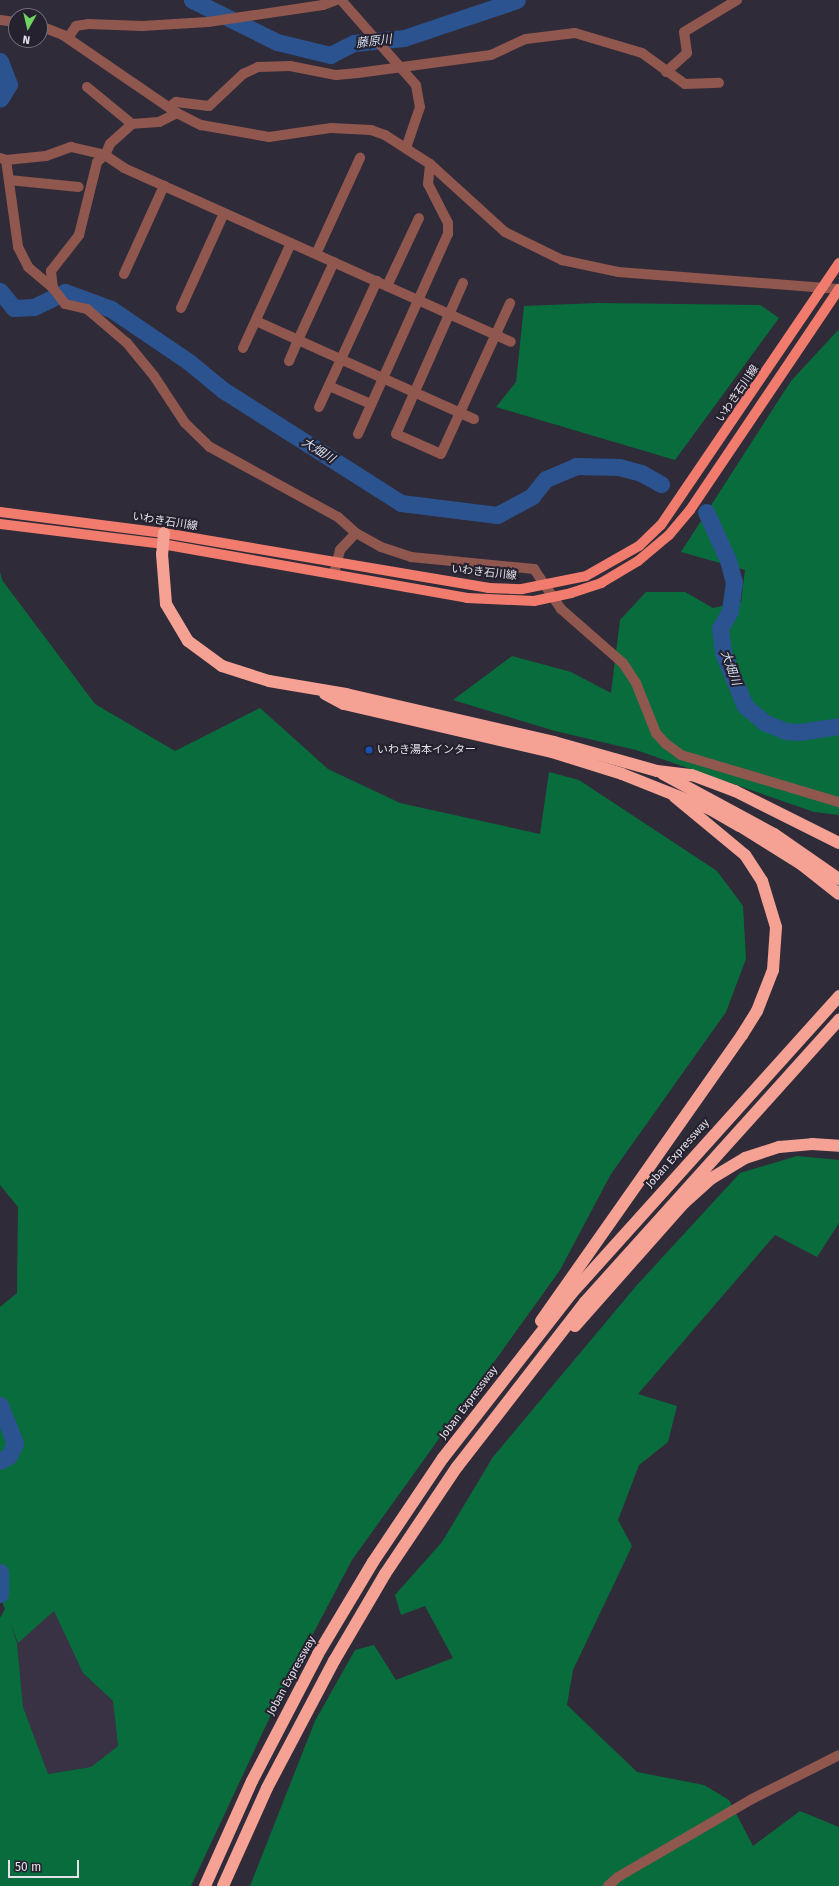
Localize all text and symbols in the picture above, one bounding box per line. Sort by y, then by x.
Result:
north arrow [8,8,48,48]
text: N [22,32,31,46]
water label: 藤原川 [355,33,393,51]
street label: いわき石川線 [714,363,762,425]
water label: 大畑川 [299,435,337,467]
street label: いわき石川線 [131,510,199,534]
street label: いわき石川線 [450,563,518,583]
water label: 大畑川 [717,649,743,687]
place label: いわき湯本インター [377,743,476,757]
marker: いわき湯本インター [364,745,374,755]
street label: Joban Expressway [644,1117,712,1191]
street label: Joban Expressway [437,1364,501,1442]
street label: Joban Expressway [265,1634,319,1718]
scale bar [10,1852,81,1878]
text: 50 m [15,1860,41,1874]

